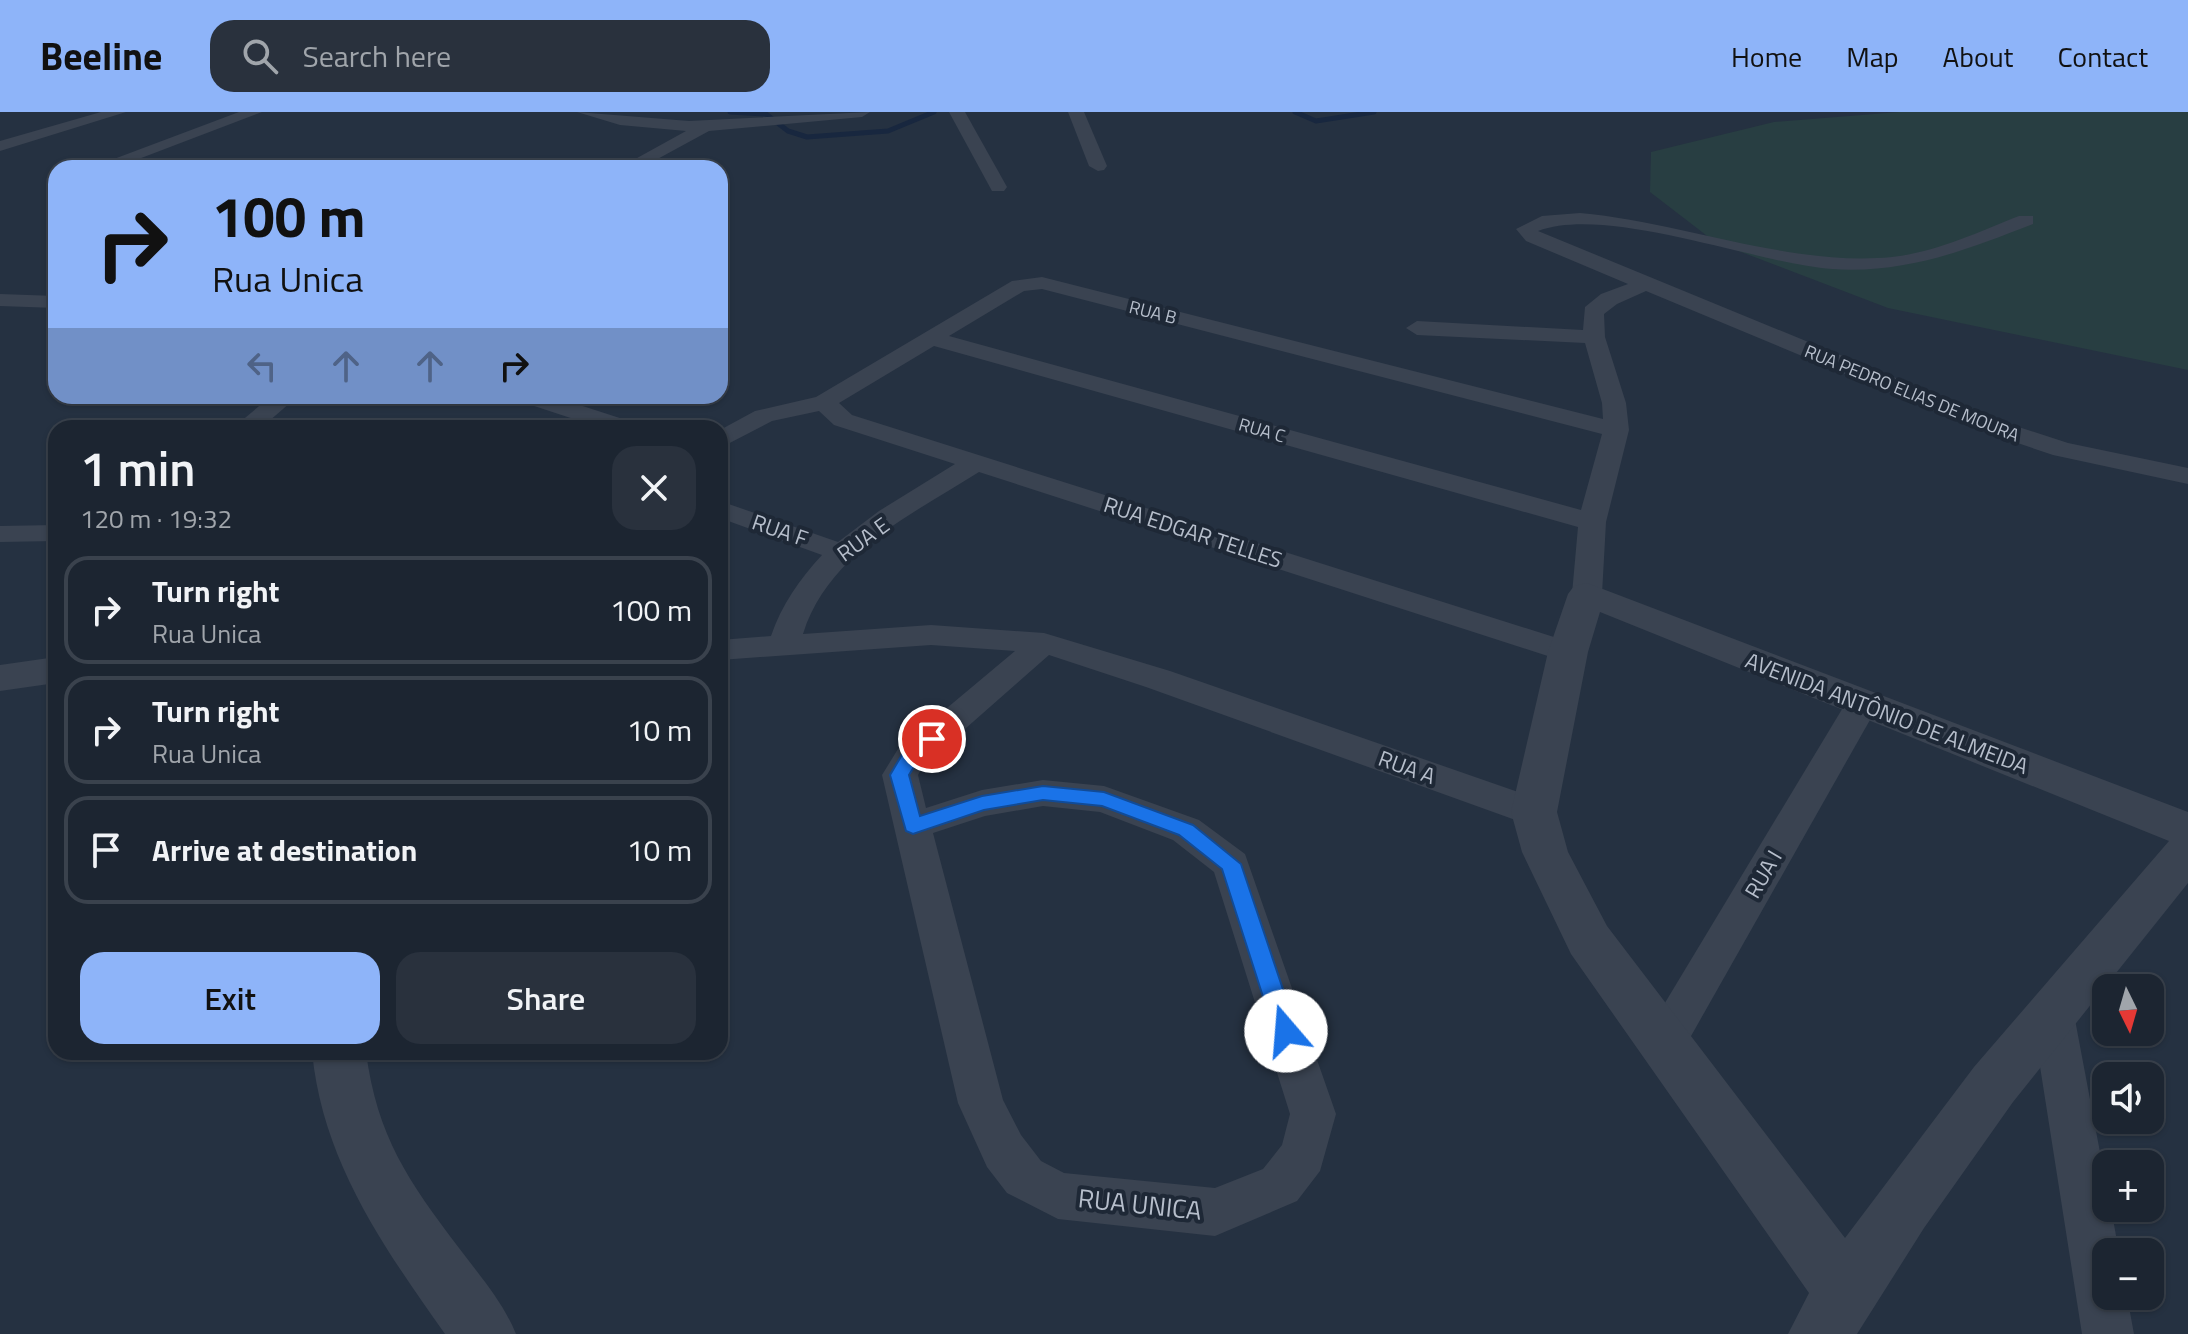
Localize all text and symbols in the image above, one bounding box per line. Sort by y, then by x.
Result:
search box [210,20,770,92]
text: Beeline [40,27,162,85]
text: Search here [302,33,451,79]
icon: search [238,34,282,78]
text: Home [1731,35,1802,78]
text: Map [1846,35,1899,78]
text: About [1943,35,2013,78]
text: Contact [2057,35,2148,78]
text: 100 m [212,174,365,259]
icon: right [80,192,184,296]
text: Rua Unica [212,251,363,306]
street label: RUA B [1126,293,1180,331]
street label: RUA PEDRO ELIAS DE MOURA [1801,337,2024,449]
icon: left [240,344,284,388]
icon: ahead [324,344,368,388]
icon: ahead [408,344,452,388]
icon: right [492,344,536,388]
street label: RUA C [1236,411,1289,450]
text: 1 min [80,432,195,505]
button: close [612,446,696,530]
street label: RUA EDGAR TELLES [1099,487,1287,577]
text: 120 m · 19:32 [80,499,232,538]
street label: RUA F [747,505,813,555]
street label: RUA E [830,508,896,570]
text: Turn right [152,568,280,614]
text: 100 m [610,587,692,633]
icon: right [84,588,128,632]
text: Rua Unica [152,614,261,653]
street label: AVENIDA ANTÔNIO DE ALMEIDA [1741,643,2033,783]
text: Turn right [152,688,280,734]
pin [898,705,966,773]
text: 10 m [627,707,692,753]
icon: right [84,708,128,752]
icon: arrive [910,717,954,761]
text: Rua Unica [152,734,261,773]
street label: RUA A [1374,741,1440,793]
text: Arrive at destination [152,827,417,873]
text: 10 m [627,827,692,873]
icon: arrive [84,828,128,872]
street label: RUA I [1736,843,1790,905]
button: Exit [80,952,380,1044]
button: Share [396,952,696,1044]
north arrow [2092,974,2164,1046]
map controls [2092,974,2164,1310]
position arrow [1244,989,1328,1073]
button: sound [2092,1062,2164,1134]
button: + [2092,1150,2164,1222]
street label: RUA UNICA [1076,1178,1204,1230]
button: − [2092,1238,2164,1310]

